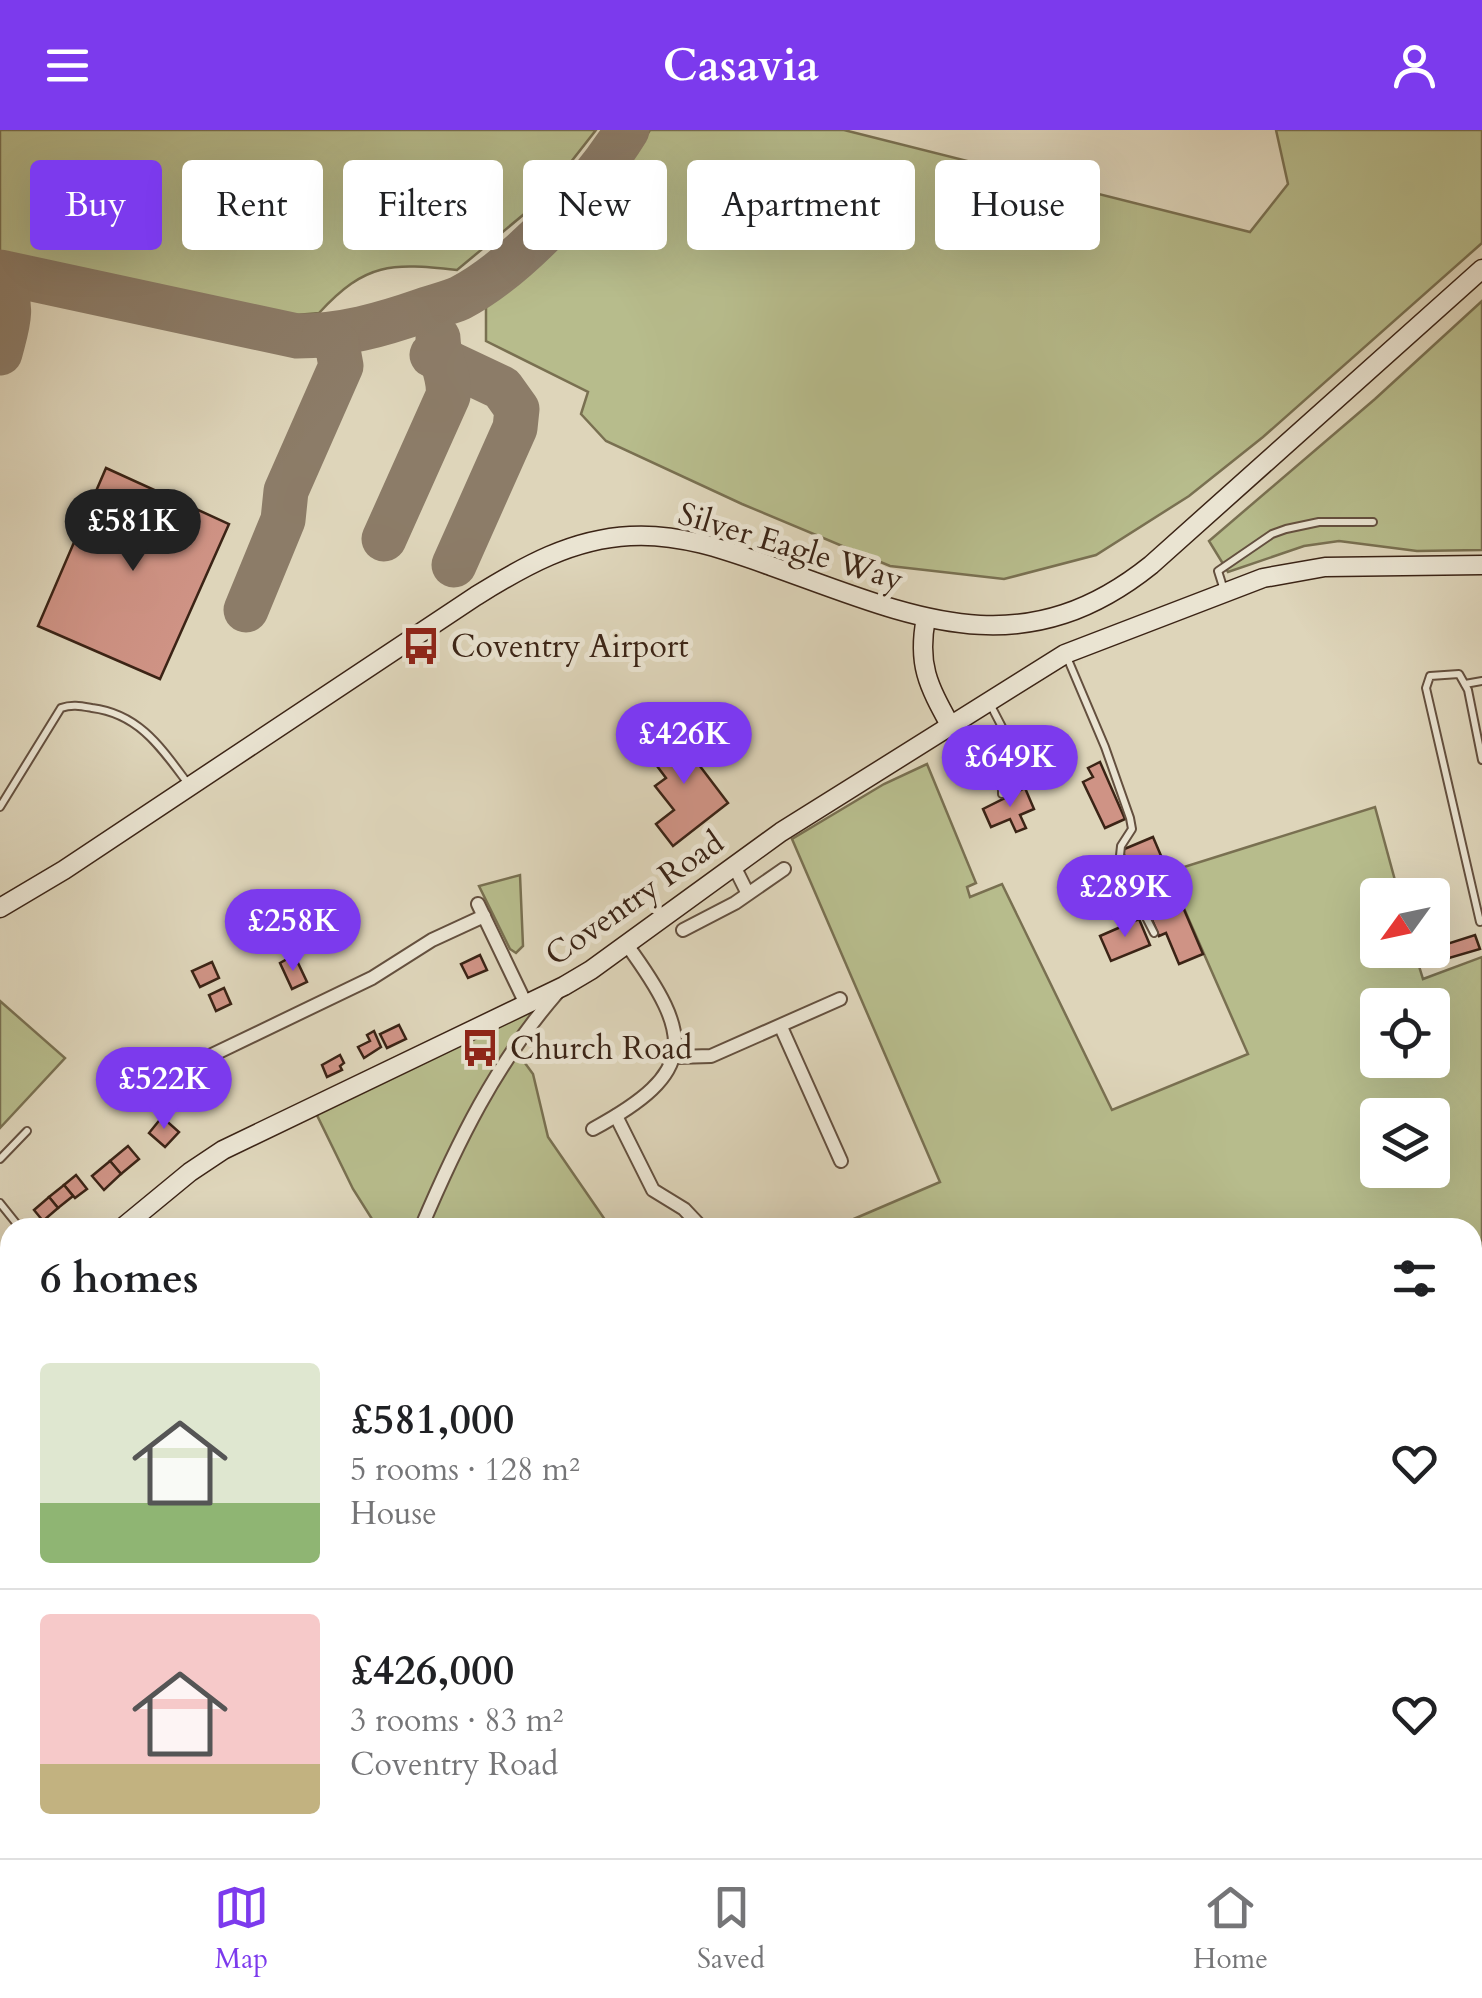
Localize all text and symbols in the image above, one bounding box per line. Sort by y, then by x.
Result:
text: Casavia [663,35,819,96]
icon: menu [40,38,95,93]
icon: person [1387,38,1442,93]
chip: Buy [30,160,162,250]
chip: Rent [182,160,323,250]
chip: Filters [343,160,503,250]
chip: New [523,160,667,250]
chip: Apartment [687,160,915,250]
chip: House [935,160,1100,250]
pin: £581K [63,489,203,574]
street label: Silver Eagle Way [673,492,909,602]
text: £581K [87,499,179,543]
bus stop icon: Coventry Airport [400,625,442,667]
place label: Coventry Airport [451,625,689,669]
pin: £426K [614,702,754,787]
text: £426K [638,712,730,756]
pin: £649K [940,725,1080,810]
text: £649K [964,735,1056,779]
street label: Coventry Road [537,821,732,977]
pin: £289K [1055,855,1195,940]
text: £289K [1079,865,1171,909]
north arrow [1360,878,1450,968]
map controls [1360,878,1450,1188]
pin: £258K [223,889,363,974]
text: £258K [247,899,339,943]
button: locate [1360,988,1450,1078]
bus stop icon: Church Road [459,1027,501,1069]
place label: Church Road [510,1027,692,1071]
pin: £522K [94,1047,234,1132]
text: £522K [118,1057,210,1101]
button: layers [1360,1098,1450,1188]
text: 6 homes [40,1250,198,1307]
icon: filters [1387,1251,1442,1306]
text: £581,000 [350,1391,514,1448]
icon: home [120,1403,240,1523]
icon: heart [1387,1436,1442,1491]
text: 5 rooms · 128 m² [350,1448,580,1492]
text: House [350,1492,437,1536]
text: £426,000 [350,1642,514,1699]
icon: home [120,1654,240,1774]
icon: heart [1387,1687,1442,1742]
text: 3 rooms · 83 m² [350,1699,563,1743]
text: Coventry Road [350,1743,558,1787]
tab: Map [214,1880,269,1978]
tab: Saved [697,1880,765,1978]
tab: Home [1193,1880,1268,1978]

